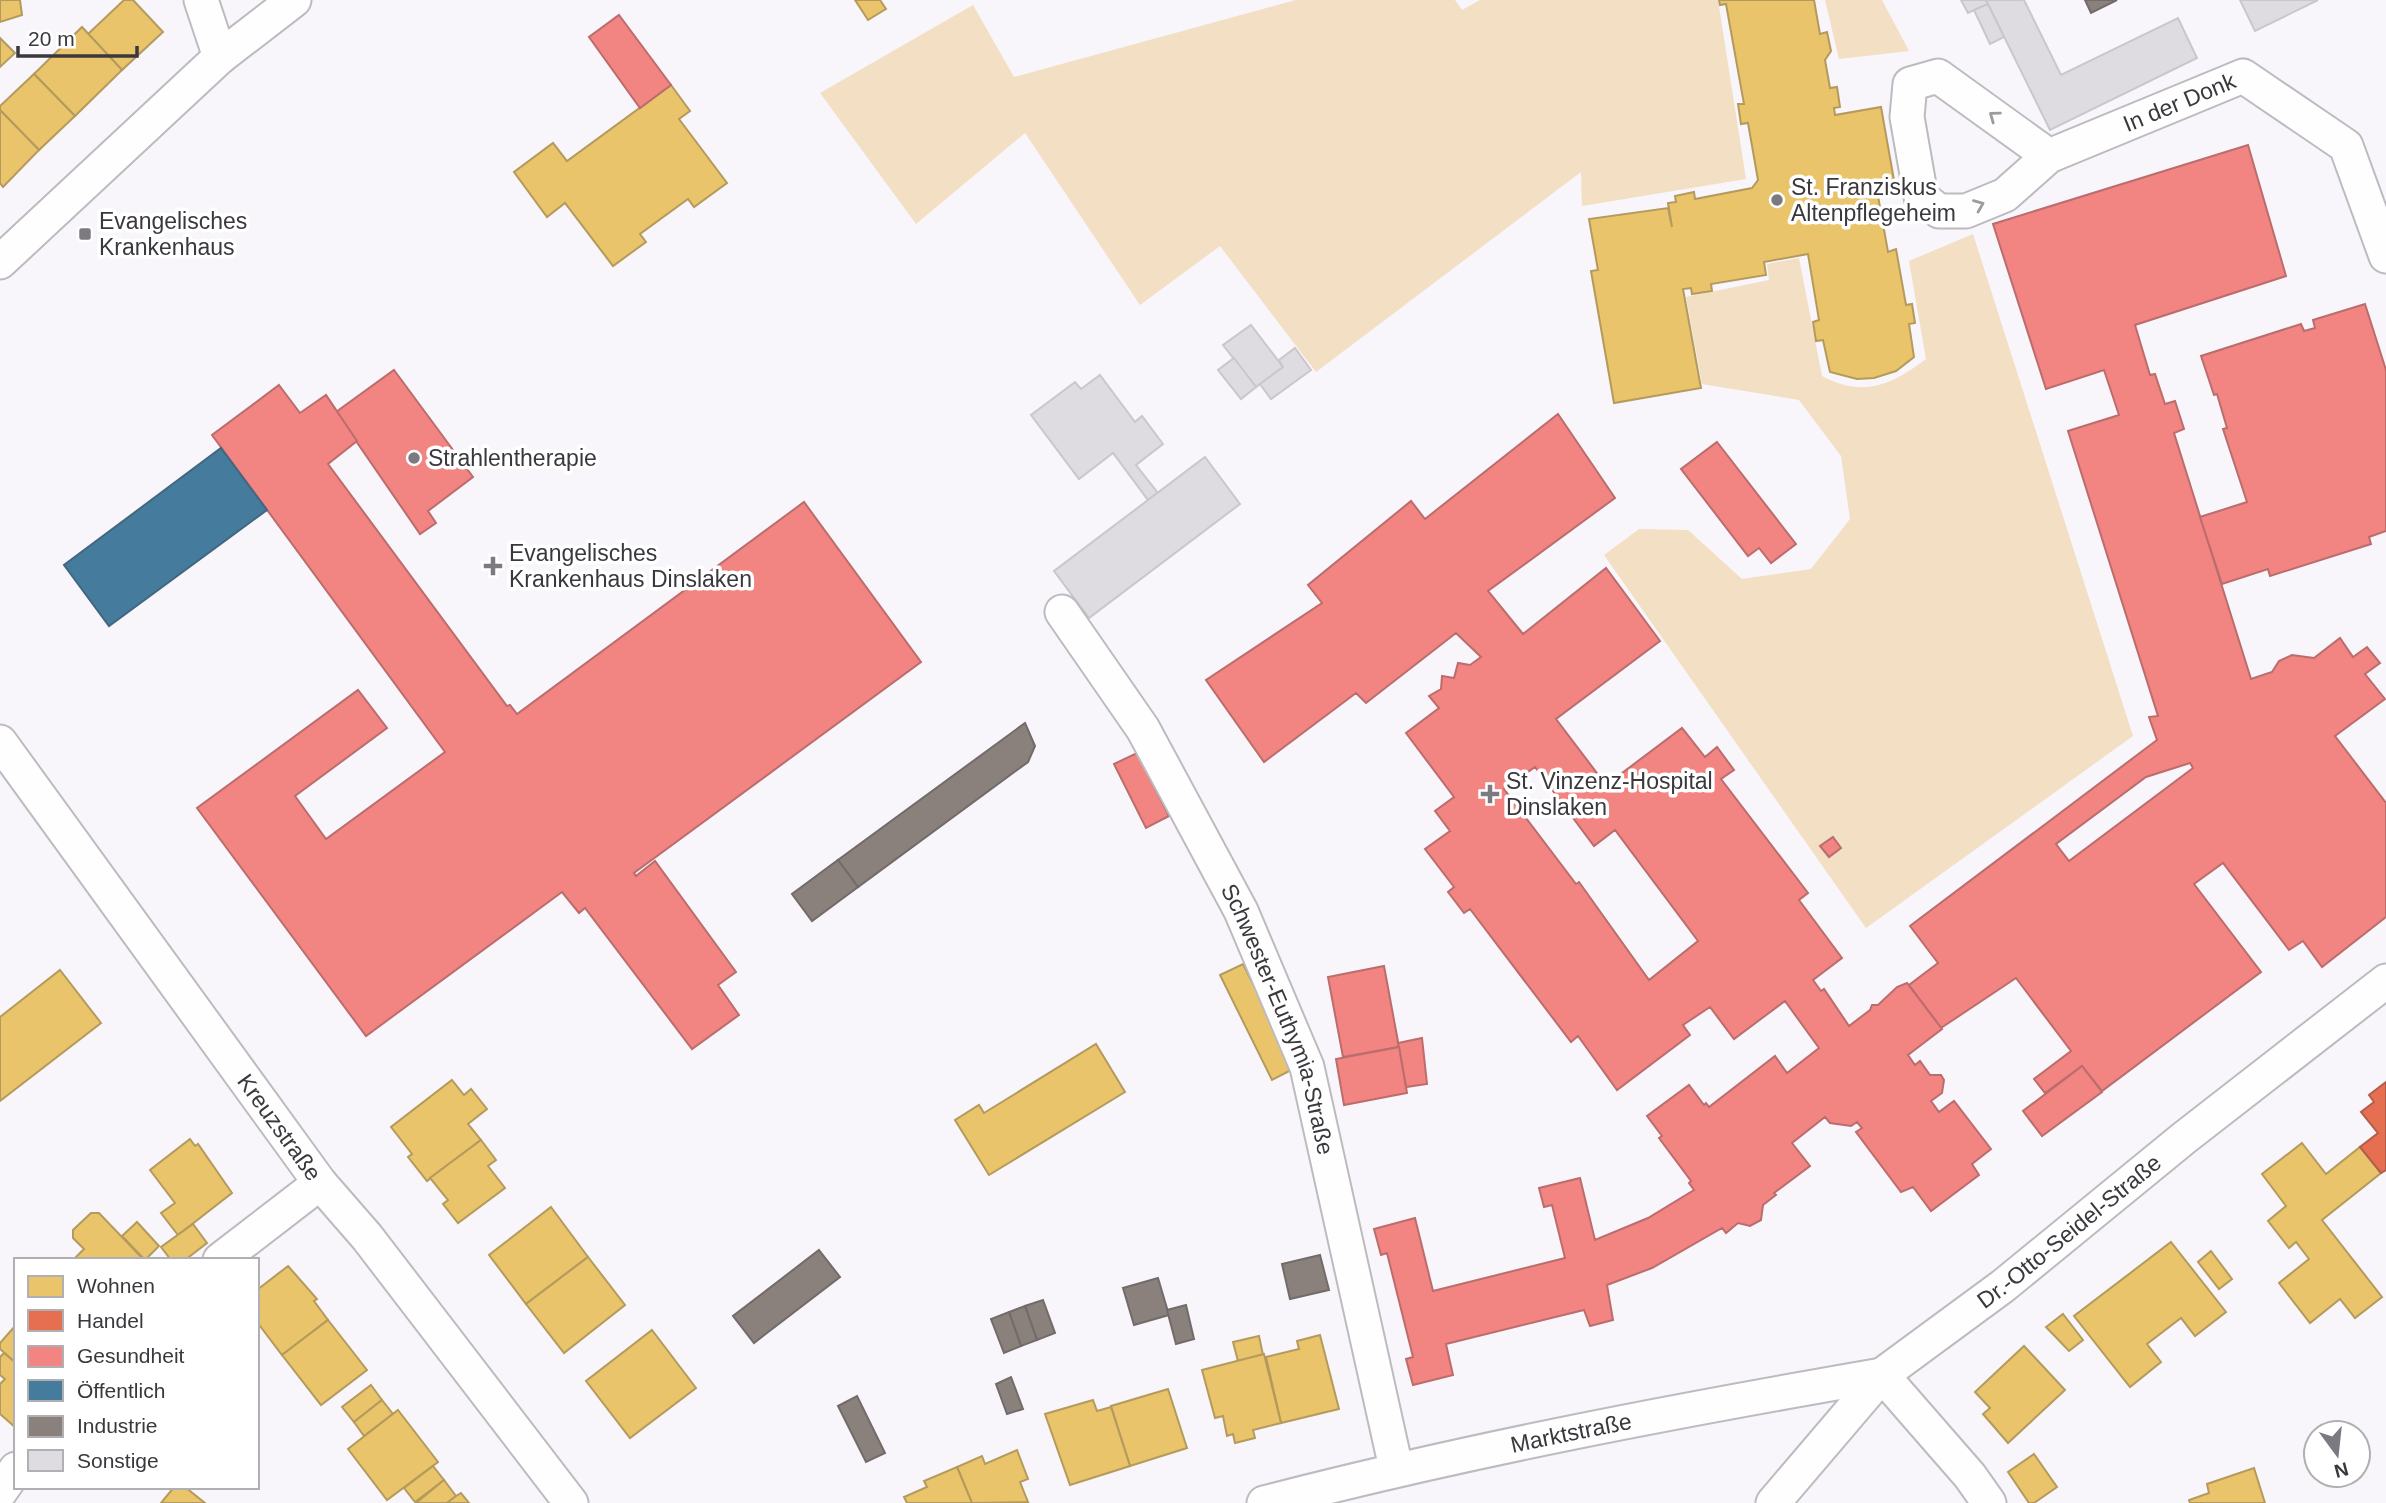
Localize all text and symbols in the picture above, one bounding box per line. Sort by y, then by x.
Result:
scale bar [18,14,136,58]
text: 20 m [28,27,75,50]
street label: In der Donk [2119,67,2240,137]
one-way arrow [1989,112,2002,124]
place label: St. Franziskus Altenpflegeheim [1791,174,1956,226]
marker: St. Franziskus Altenpflegeheim [1769,192,1785,208]
one-way arrow [1972,199,1985,213]
place label: Evangelisches Krankenhaus [99,208,247,260]
marker: Evangelisches Krankenhaus [77,226,93,242]
place label: Strahlentherapie [428,445,597,471]
marker: Strahlentherapie [406,450,422,466]
place label: Evangelisches Krankenhaus Dinslaken [509,540,752,592]
marker: Evangelisches Krankenhaus Dinslaken [483,556,503,576]
place label: St. Vinzenz-Hospital Dinslaken [1506,768,1713,820]
marker: St. Vinzenz-Hospital Dinslaken [1480,784,1500,804]
street label: Schwester-Euthymia-Straße [1216,879,1339,1157]
street label: Kreuzstraße [232,1069,327,1186]
street label: Dr.-Otto-Seidel-Straße [1972,1149,2166,1314]
legend [14,1258,259,1489]
text: Wohnen [77,1274,155,1297]
text: Handel [77,1309,144,1332]
text: Gesundheit [77,1344,185,1367]
text: Öffentlich [77,1379,165,1402]
street label: Marktstraße [1508,1408,1634,1458]
text: Industrie [77,1414,158,1437]
north arrow [2302,1419,2372,1489]
text: Sonstige [77,1449,159,1472]
text: N [2332,1458,2351,1482]

